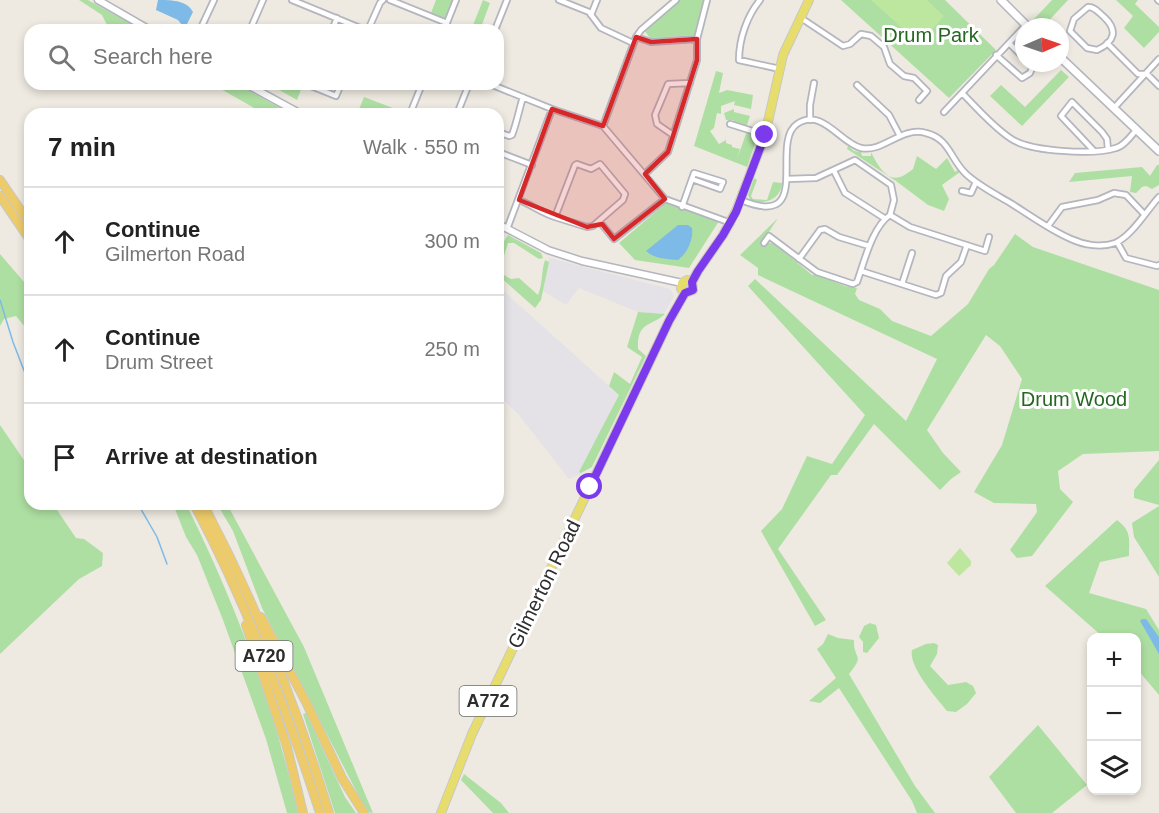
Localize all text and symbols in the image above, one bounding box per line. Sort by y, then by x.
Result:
north arrow [1015,18,1069,72]
search box [24,24,504,90]
park label: Drum Park [883,24,980,46]
icon: search [45,41,78,74]
text: Search here [93,44,213,69]
route end [751,121,777,147]
text: 7 min [48,132,116,162]
text: Walk · 550 m [363,136,480,158]
text: Continue [105,217,200,242]
icon: ahead [48,225,81,258]
text: 300 m [424,230,480,252]
text: Gilmerton Road [105,243,245,265]
text: Continue [105,325,200,350]
icon: ahead [48,333,81,366]
text: 250 m [424,338,480,360]
text: Drum Street [105,351,213,373]
park label: Drum Wood [1021,388,1127,410]
icon: arrive [48,441,81,474]
text: Arrive at destination [105,444,318,469]
route start [576,473,602,499]
street label: Gilmerton Road [503,516,585,652]
map controls [1087,633,1141,795]
button: + [1087,633,1141,687]
road number: A720 [236,641,292,671]
road number: A772 [460,686,516,716]
button: − [1087,687,1141,741]
button: layers [1087,741,1141,795]

